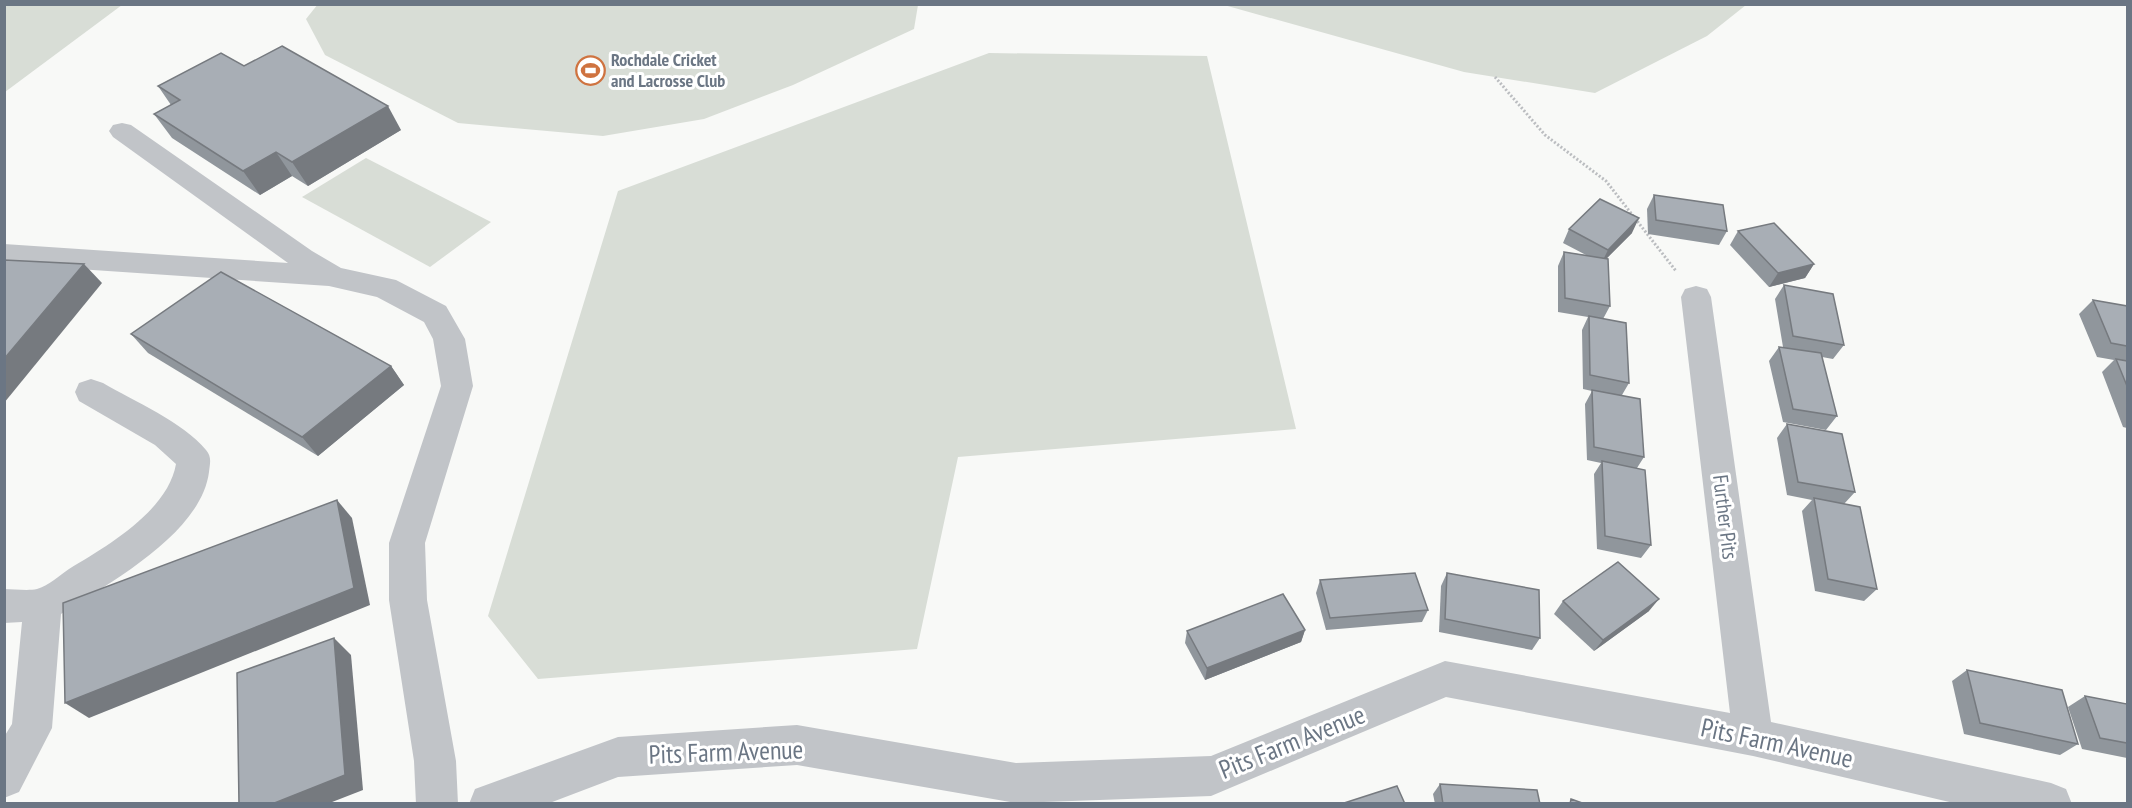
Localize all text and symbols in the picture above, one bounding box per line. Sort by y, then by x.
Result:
place label: Rochdale Cricket and Lacrosse Club [611,48,725,92]
sports icon: Rochdale Cricket and Lacrosse Club [574,54,606,86]
street label: Further Pits [1707,473,1744,561]
street label: Pits Farm Avenue [1214,697,1370,786]
street label: Pits Farm Avenue [1698,710,1856,775]
street label: Pits Farm Avenue [648,732,804,771]

